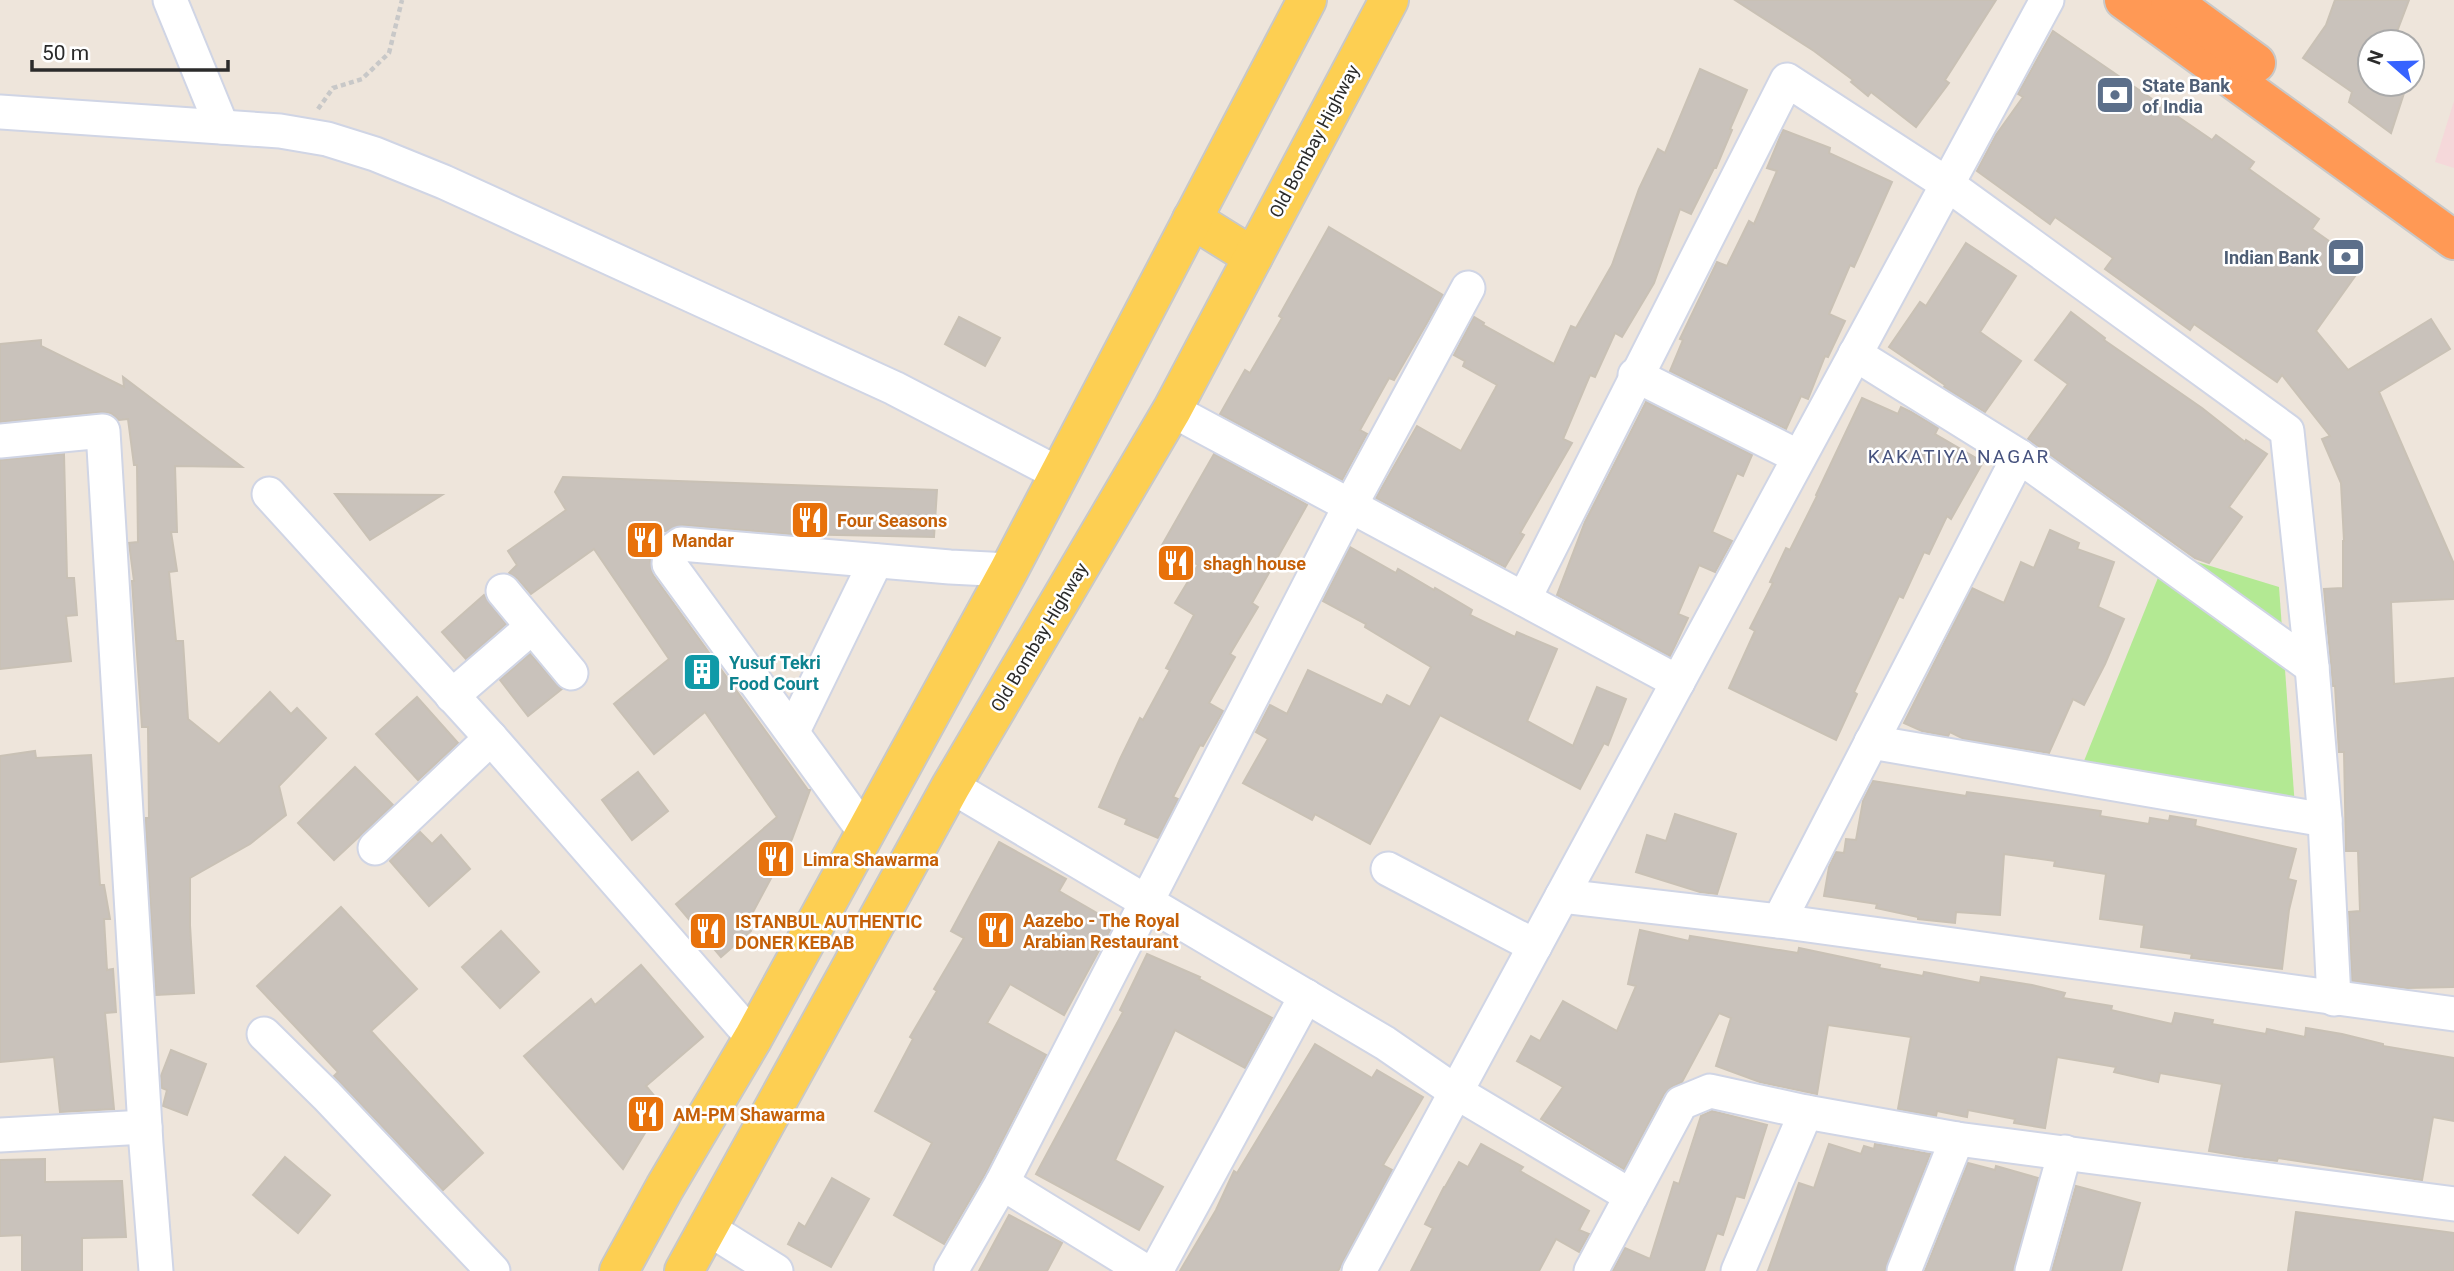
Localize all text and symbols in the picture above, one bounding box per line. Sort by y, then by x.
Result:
scale bar [32,28,228,72]
north arrow [2356,28,2426,98]
text: 50 m [42,41,89,65]
text: N [2362,47,2389,68]
street label: Old Bombay Highway [1265,60,1363,221]
bank icon: State Bank of India [2094,74,2136,116]
place label: State Bank of India [2142,75,2230,117]
bank icon: Indian Bank [2325,236,2367,278]
place label: Indian Bank [2224,247,2319,268]
district label: KAKATIYA NAGAR [1868,445,2050,468]
restaurant icon: Four Seasons [789,499,831,541]
place label: Four Seasons [837,510,947,531]
restaurant icon: Mandar [624,519,666,561]
place label: Mandar [672,530,734,551]
restaurant icon: shagh house [1155,542,1197,584]
place label: shagh house [1203,553,1306,574]
street label: Old Bombay Highway [986,558,1092,715]
building icon: Yusuf Tekri Food Court [681,651,723,693]
place label: Yusuf Tekri Food Court [729,652,821,694]
restaurant icon: Limra Shawarma [755,838,797,880]
place label: Limra Shawarma [803,849,939,870]
restaurant icon: Aazebo - The Royal Arabian Restaurant [975,909,1017,951]
restaurant icon: ISTANBUL AUTHENTIC DONER KEBAB [687,910,729,952]
place label: Aazebo - The Royal Arabian Restaurant [1023,910,1180,952]
place label: ISTANBUL AUTHENTIC DONER KEBAB [735,911,923,953]
restaurant icon: AM-PM Shawarma [625,1093,667,1135]
place label: AM-PM Shawarma [673,1104,826,1125]

